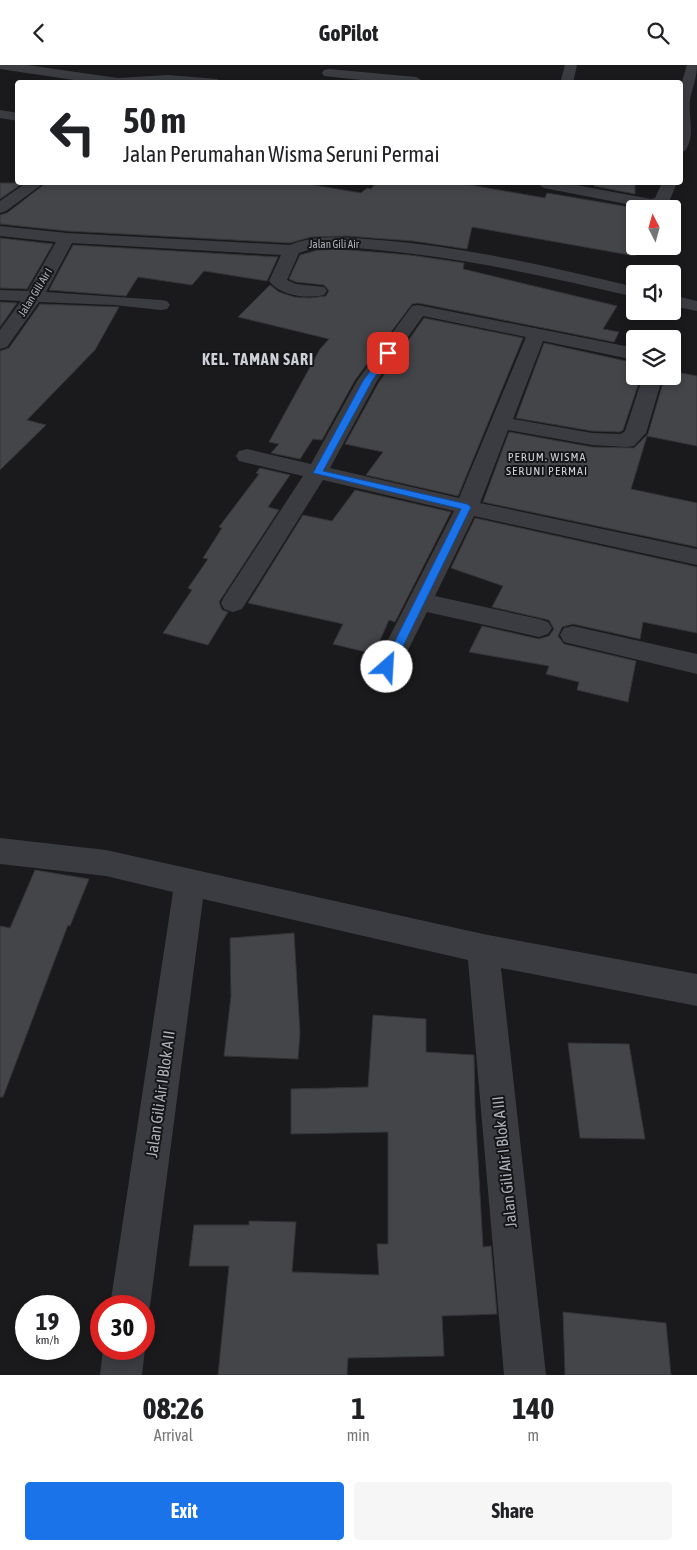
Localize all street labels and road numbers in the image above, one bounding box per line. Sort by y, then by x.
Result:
street label: Jalan Gili Air [309,238,360,250]
street label: Jalan Gili Air I [16,266,54,318]
street label: Jalan Gili Air I Blok A II [142,1029,178,1159]
street label: Jalan Gili Air I Blok A III [488,1095,520,1229]

